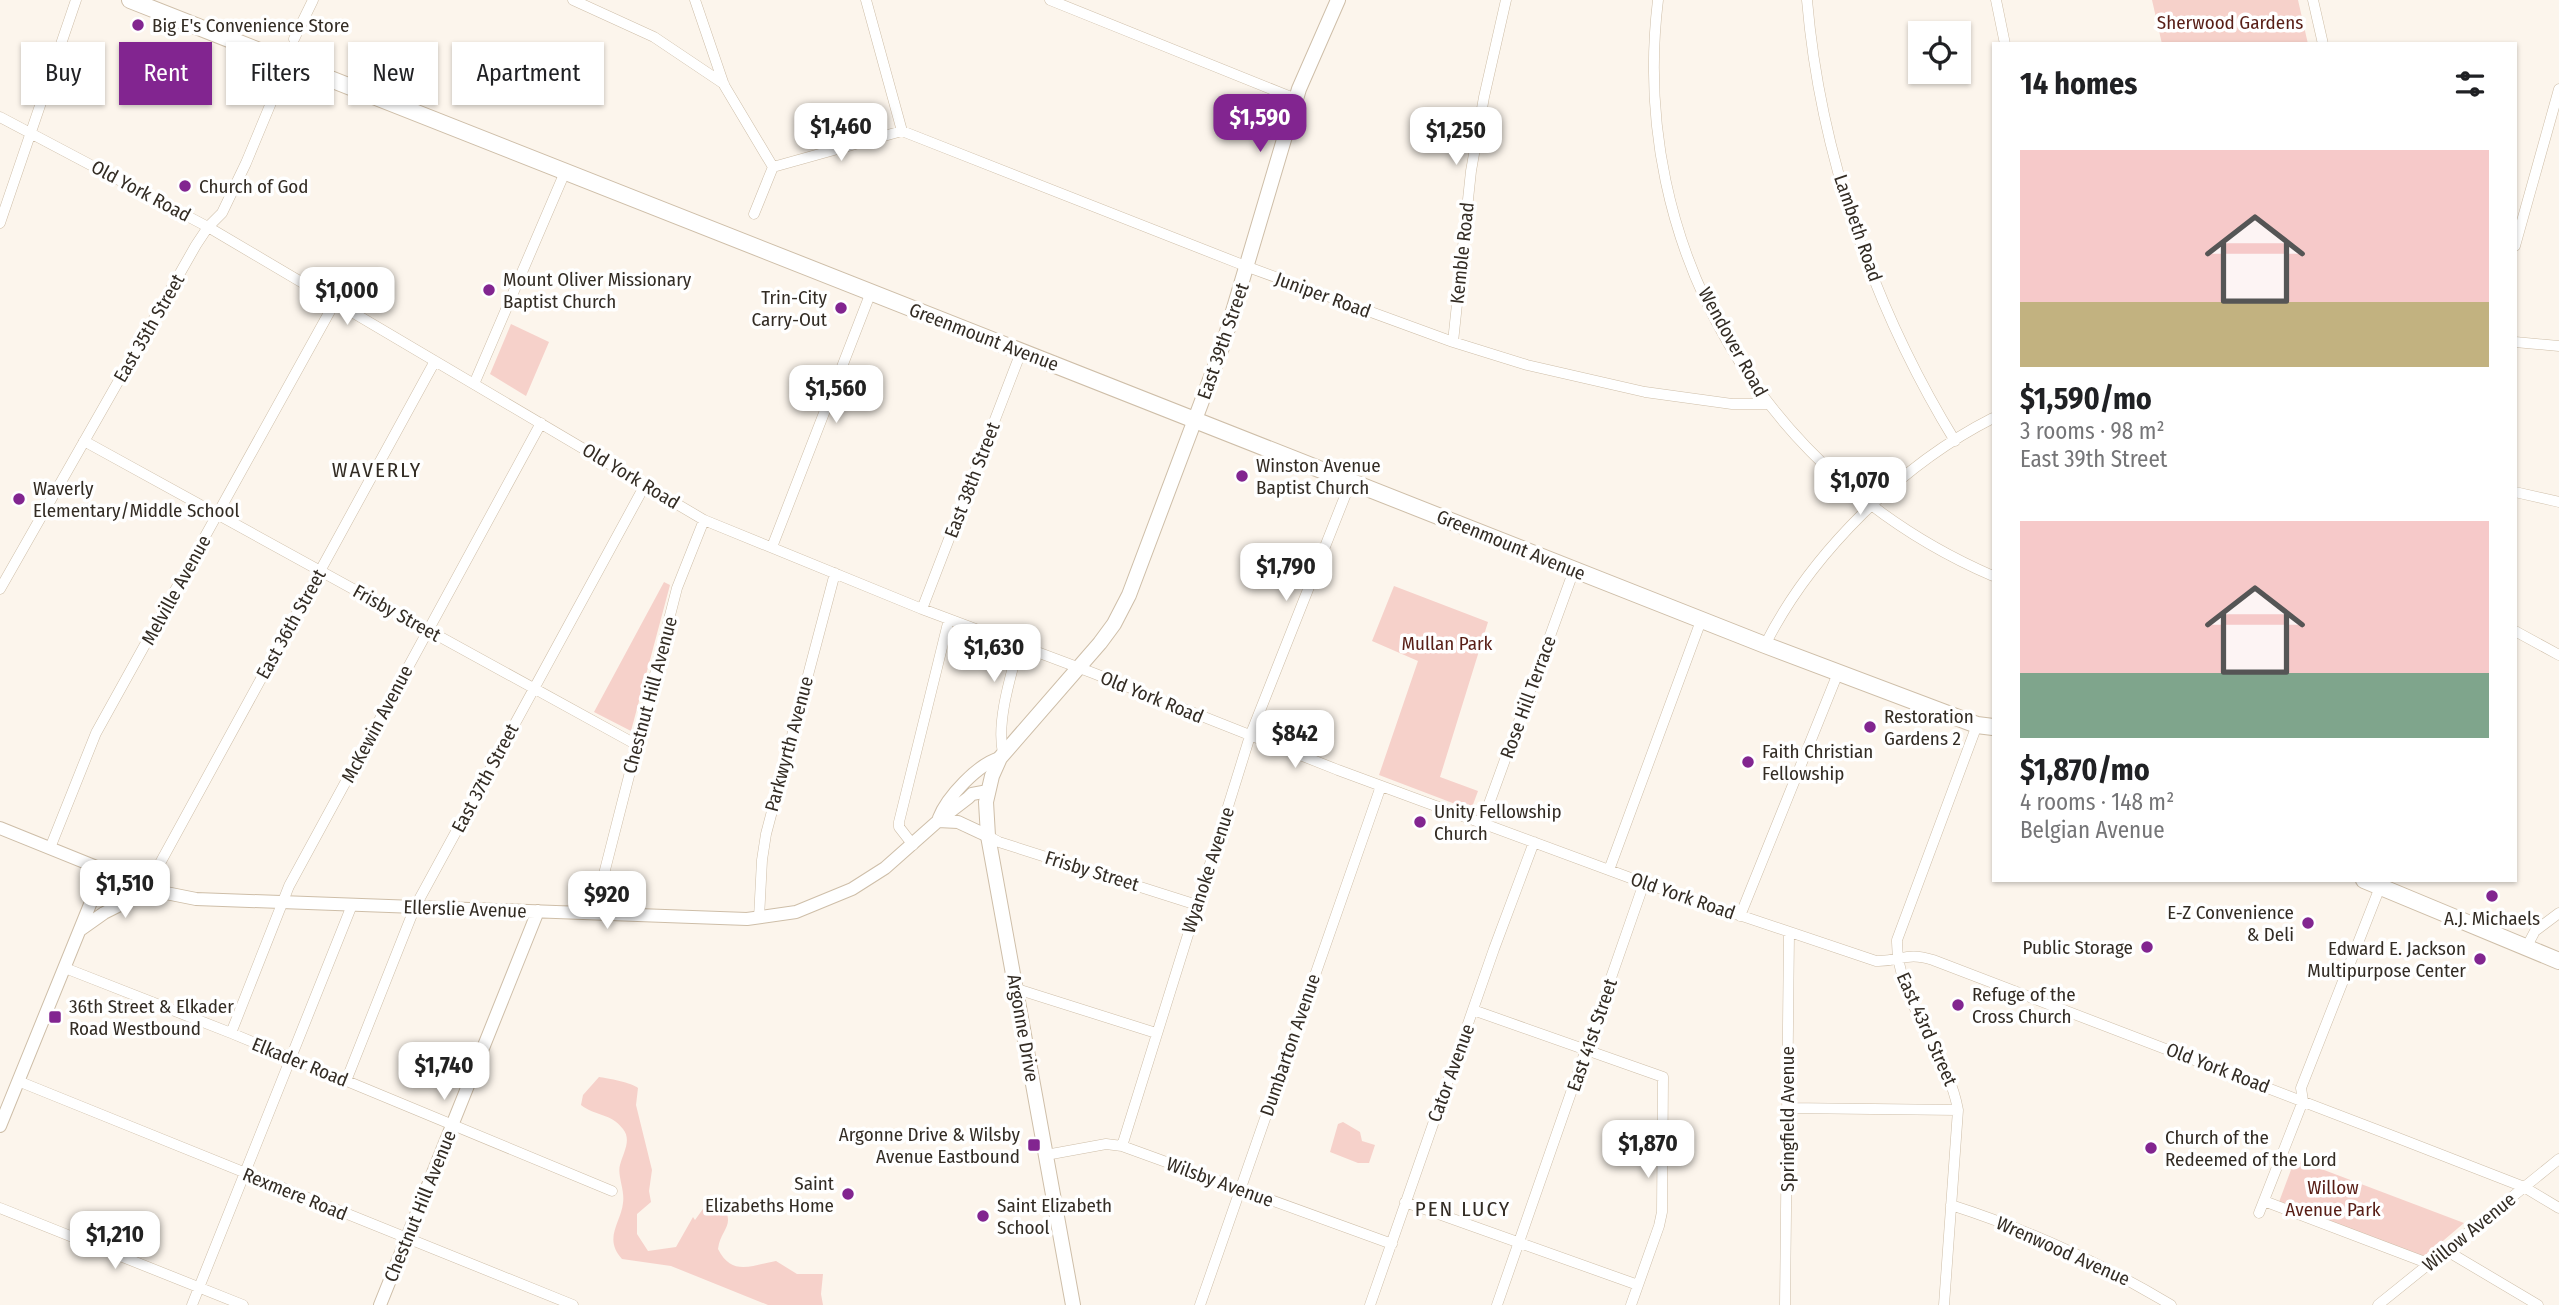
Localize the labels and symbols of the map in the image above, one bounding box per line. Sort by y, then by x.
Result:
park label: Sherwood Gardens [2157,11,2303,34]
place label: Big E's Convenience Store [152,14,349,37]
marker: Big E's Convenience Store [130,17,146,33]
pin: $1,590 [1203,94,1317,154]
pin: $1,460 [784,104,898,163]
pin: $1,250 [1399,108,1513,167]
street label: Old York Road [87,155,195,227]
street label: Lambeth Road [1829,171,1887,285]
place label: Church of God [199,175,308,198]
marker: Church of God [177,178,193,194]
street label: Kemble Road [1445,201,1479,305]
street label: Juniper Road [1272,267,1374,323]
pin: $1,000 [290,268,404,327]
place label: Mount Oliver Missionary Baptist Church [503,268,692,313]
street label: East 35th Street [109,269,190,386]
street label: East 39th Street [1192,279,1254,402]
marker: Mount Oliver Missionary Baptist Church [481,282,497,298]
street label: Wendover Road [1693,283,1773,401]
place label: Trin-City Carry-Out [752,286,828,331]
street label: Greenmount Avenue [906,298,1062,376]
marker: Trin-City Carry-Out [833,300,849,316]
pin: $1,560 [779,366,893,425]
street label: East 38th Street [939,418,1005,541]
street label: Old York Road [578,438,684,514]
place label: Winston Avenue Baptist Church [1256,454,1381,499]
district label: WAVERLY [332,457,422,483]
pin: $1,070 [1803,458,1917,517]
marker: Winston Avenue Baptist Church [1234,468,1250,484]
place label: Waverly Elementary/Middle School [33,477,240,522]
marker: Waverly Elementary/Middle School [11,491,27,507]
street label: Greenmount Avenue [1433,505,1589,585]
street label: Melville Avenue [136,531,216,649]
pin: $1,790 [1229,544,1343,603]
street label: East 36th Street [251,564,331,683]
street label: Frisby Street [349,579,446,647]
street label: Chestnut Hill Avenue [618,614,682,776]
pin: $1,630 [937,624,1051,684]
park label: Mullan Park [1402,632,1493,655]
street label: Rose Hill Terrace [1495,632,1561,762]
street label: McKewin Avenue [336,661,418,787]
street label: Old York Road [1097,666,1207,728]
street label: Parkwyrth Avenue [760,674,818,814]
place label: Restoration Gardens 2 [1884,705,1974,750]
pin: $842 [1254,710,1336,770]
street label: East 37th Street [447,719,524,836]
marker: Restoration Gardens 2 [1862,719,1878,735]
place label: Faith Christian Fellowship [1762,740,1873,785]
marker: Faith Christian Fellowship [1740,754,1756,770]
place label: Unity Fellowship Church [1434,800,1562,845]
street label: Wyanoke Avenue [1177,804,1239,936]
marker: Unity Fellowship Church [1412,814,1428,830]
street label: Frisby Street [1042,846,1142,896]
pin: $1,510 [68,860,182,920]
street label: Old York Road [1628,867,1738,925]
pin: $920 [566,872,648,931]
marker: A.J. Michaels [2484,888,2500,904]
street label: Ellerslie Avenue [403,895,527,923]
place label: E-Z Convenience & Deli [2167,901,2294,946]
place label: A.J. Michaels [2444,907,2540,930]
marker: E-Z Convenience & Deli [2300,915,2316,931]
place label: Public Storage [2023,936,2133,959]
place label: Edward E. Jackson Multipurpose Center [2307,937,2466,982]
marker: Public Storage [2139,939,2155,955]
marker: Edward E. Jackson Multipurpose Center [2472,951,2488,967]
street label: East 43rd Street [1892,969,1963,1090]
street label: Dumbarton Avenue [1255,971,1325,1119]
street label: Argonne Drive [1002,972,1044,1084]
street label: East 41st Street [1562,975,1622,1094]
place label: Refuge of the Cross Church [1972,983,2076,1028]
place label: 36th Street & Elkader Road Westbound [69,995,234,1040]
marker: Refuge of the Cross Church [1950,997,1966,1013]
marker: 36th Street & Elkader Road Westbound [47,1009,63,1025]
street label: Cator Avenue [1423,1021,1479,1125]
street label: Elkader Road [249,1032,351,1092]
street label: Old York Road [2163,1038,2273,1098]
pin: $1,740 [387,1042,501,1102]
street label: Springfield Avenue [1776,1046,1799,1192]
pin: $1,870 [1591,1120,1705,1180]
place label: Argonne Drive & Wilsby Avenue Eastbound [839,1123,1021,1168]
place label: Church of the Redeemed of the Lord [2165,1126,2337,1171]
street label: Chestnut Hill Avenue [379,1127,461,1285]
marker: Argonne Drive & Wilsby Avenue Eastbound [1026,1137,1042,1153]
marker: Church of the Redeemed of the Lord [2143,1140,2159,1156]
street label: Wilsby Avenue [1163,1152,1277,1212]
street label: Rexmere Road [239,1163,351,1225]
place label: Saint Elizabeths Home [705,1172,835,1217]
park label: Willow Avenue Park [2285,1176,2381,1221]
marker: Saint Elizabeths Home [840,1186,856,1202]
street label: Willow Avenue [2418,1188,2520,1276]
place label: Saint Elizabeth School [997,1194,1112,1239]
district label: PEN LUCY [1415,1196,1511,1222]
marker: Saint Elizabeth School [975,1208,991,1224]
street label: Wrenwood Avenue [1993,1211,2133,1291]
pin: $1,210 [58,1212,172,1271]

